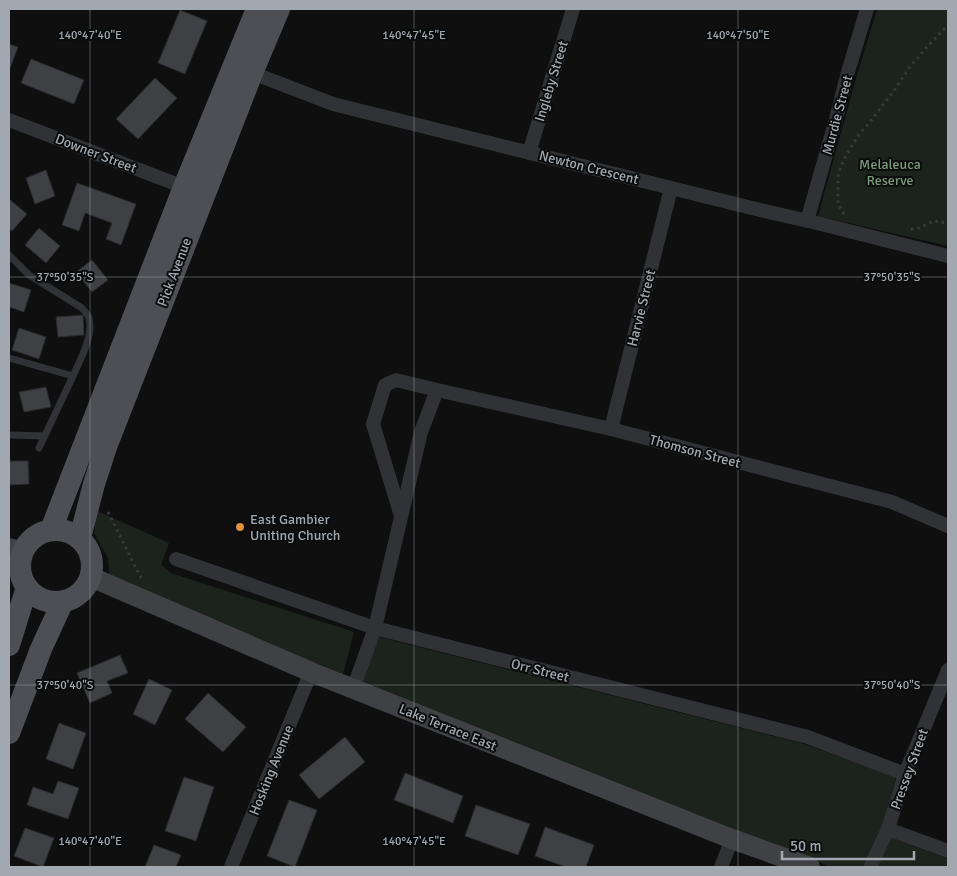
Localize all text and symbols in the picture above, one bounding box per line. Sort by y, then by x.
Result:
text: 140°47'40"E [58,28,122,43]
text: 140°47'45"E [382,28,446,43]
text: 140°47'50"E [706,28,770,43]
street label: Ingleby Street [531,39,572,124]
street label: Murdie Street [819,73,856,157]
street label: Downer Street [53,130,139,177]
street label: Newton Crescent [537,147,641,188]
park label: Melaleuca Reserve [859,156,921,189]
street label: Pick Avenue [154,235,195,309]
street label: Harvie Street [624,268,659,348]
text: 37°50'35"S [36,270,94,285]
text: 37°50'35"S [863,270,921,285]
street label: Thomson Street [647,431,742,472]
place label: East Gambier Uniting Church [250,511,340,544]
marker: East Gambier Uniting Church [234,521,246,533]
street label: Orr Street [509,655,571,686]
text: 37°50'40"S [36,678,94,693]
text: 37°50'40"S [863,678,921,693]
street label: Lake Terrace East [397,700,499,755]
street label: Hosking Avenue [246,723,297,818]
street label: Pressey Street [887,726,932,812]
scale bar [782,828,914,860]
text: 140°47'40"E [58,834,122,849]
text: 140°47'45"E [382,834,446,849]
text: 50 m [790,837,821,855]

